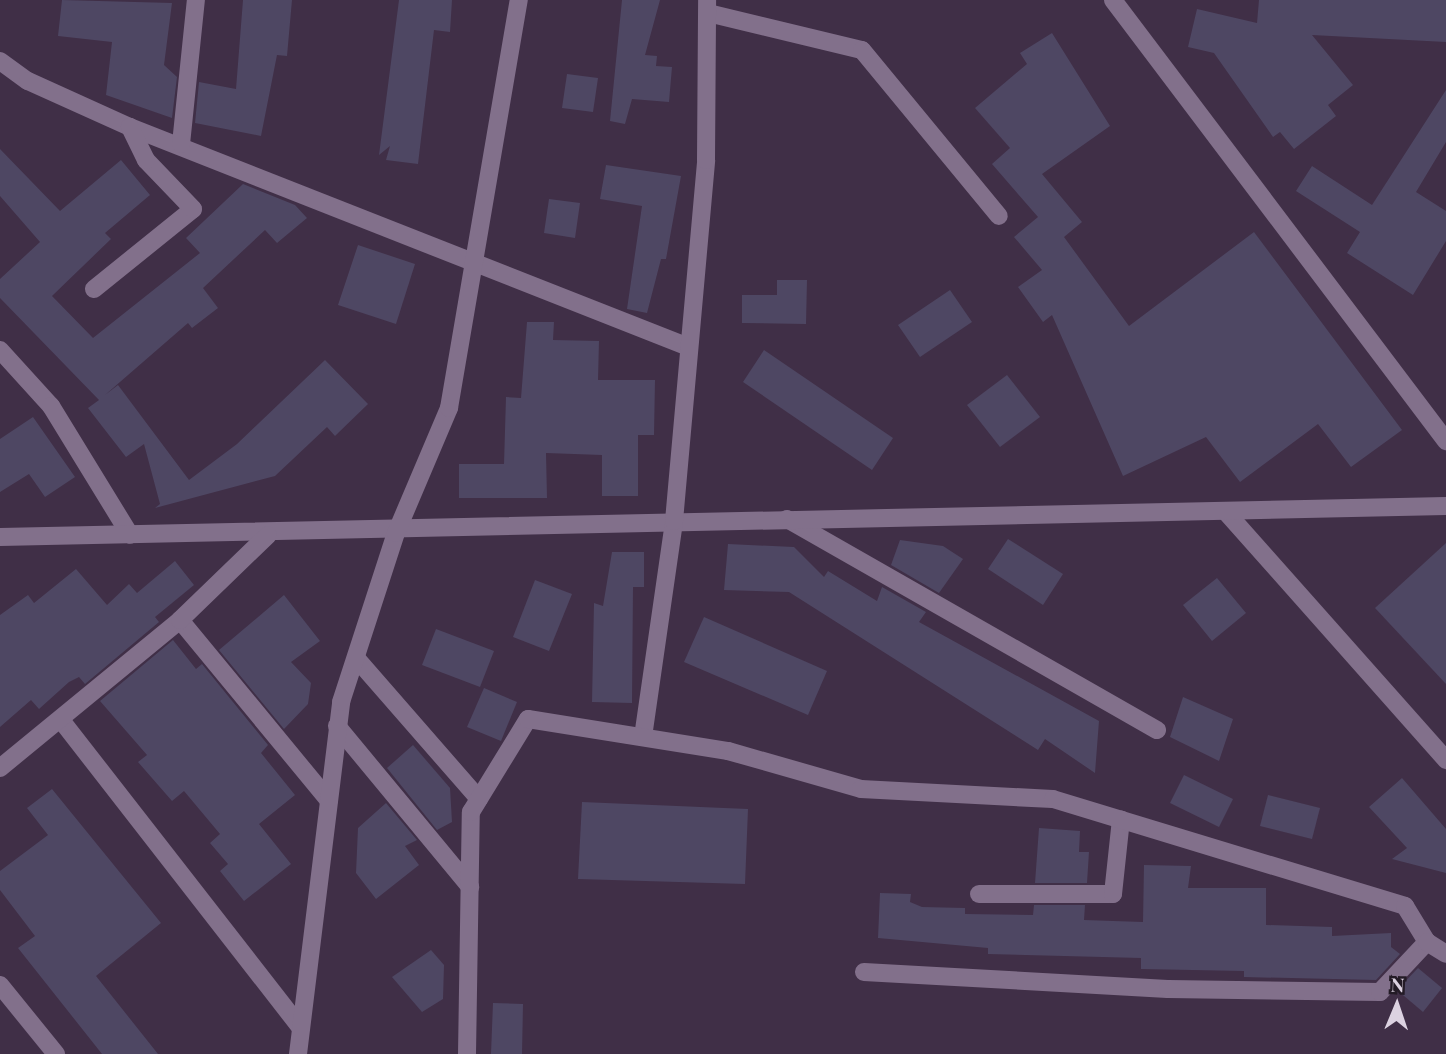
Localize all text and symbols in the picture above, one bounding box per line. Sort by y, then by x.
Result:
north arrow [1362,970,1432,1040]
text: N [1390,971,1405,997]

